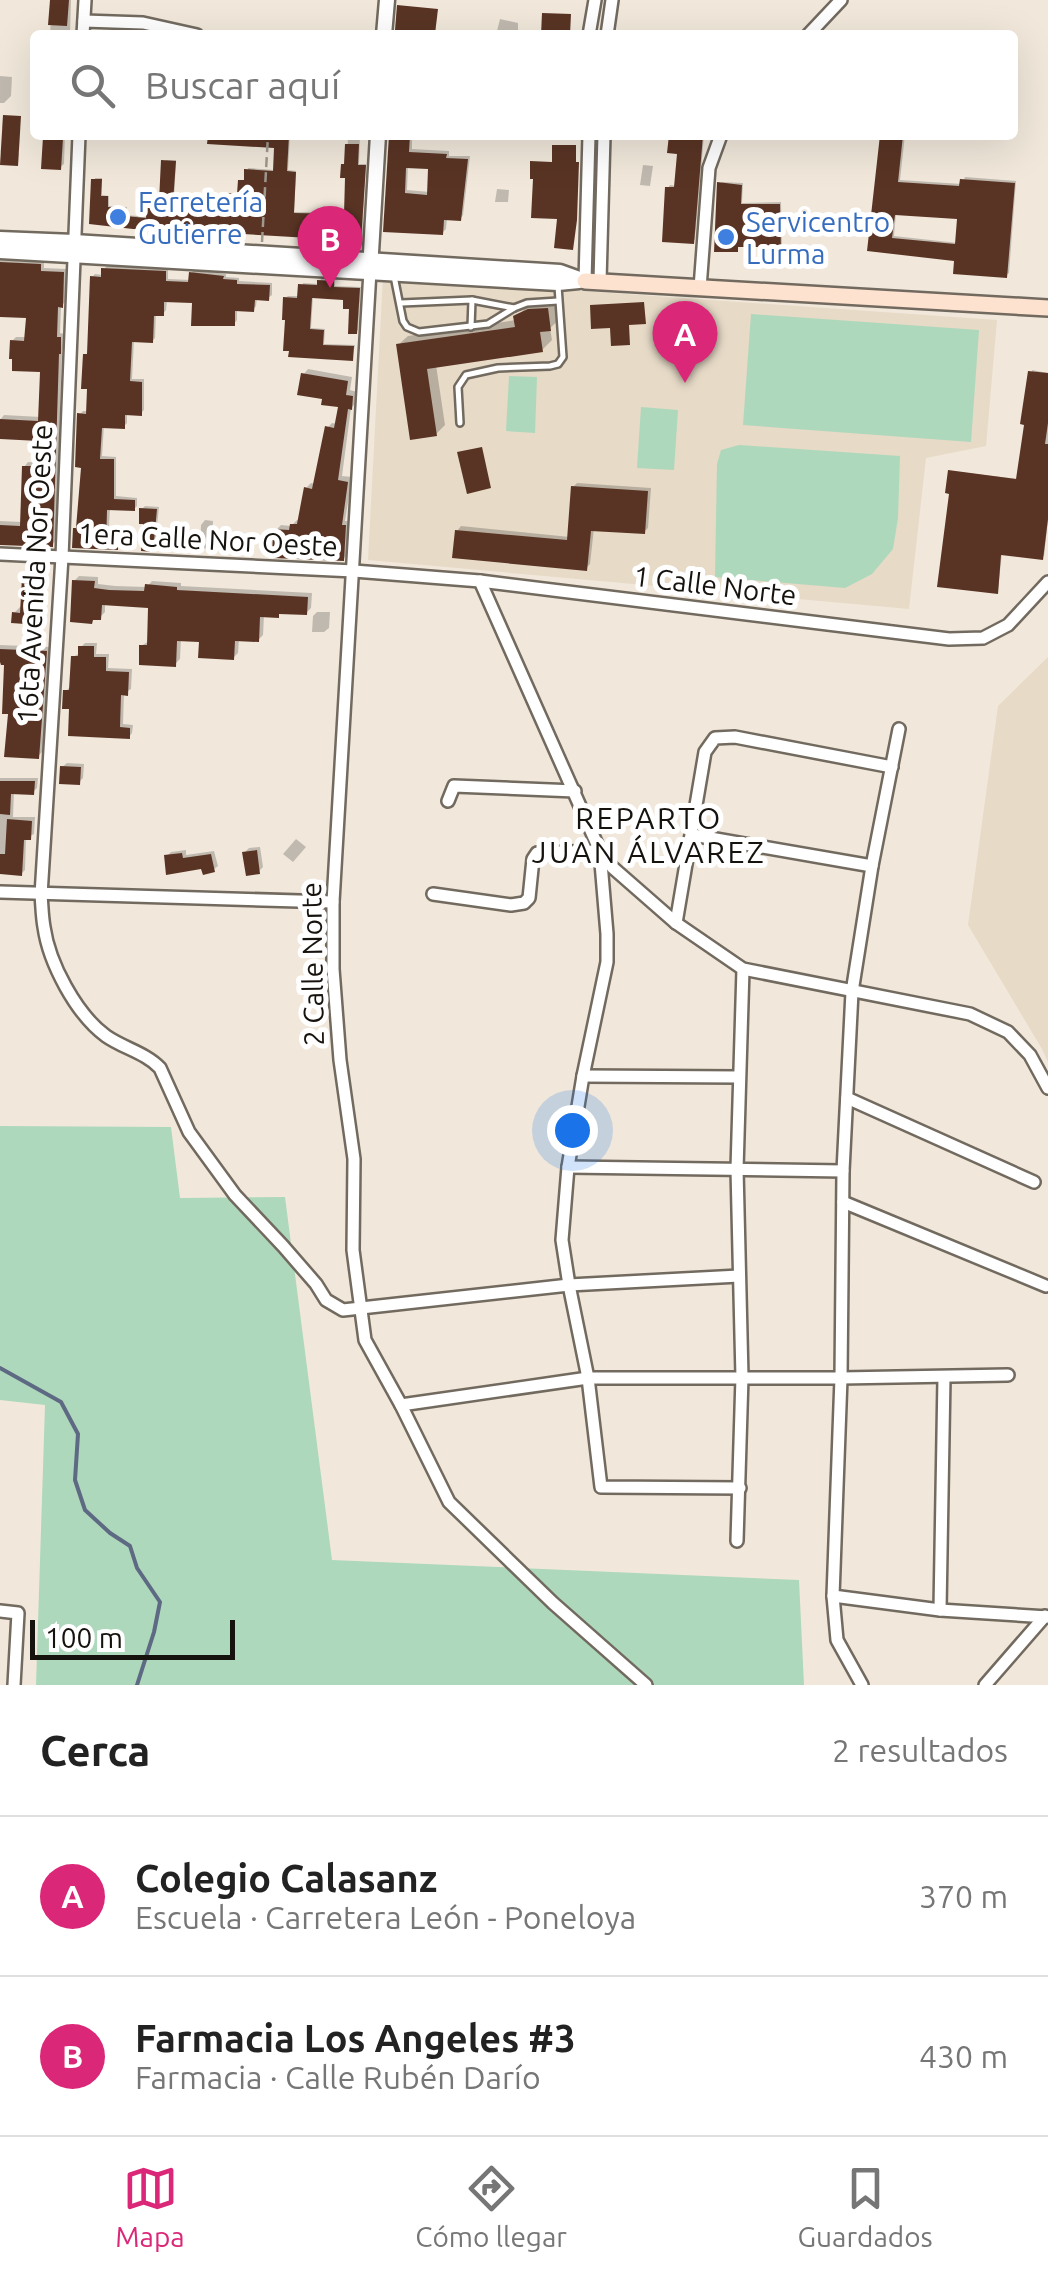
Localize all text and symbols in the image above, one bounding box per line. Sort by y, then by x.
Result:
search box [30,30,1018,140]
icon: search [65,58,120,113]
text: Buscar aquí [145,64,340,106]
place label: Ferretería Gutierre [138,186,263,249]
marker: Ferretería Gutierre [107,206,129,228]
pin: B [298,206,362,288]
place label: Servicentro Lurma [746,206,890,269]
marker: Servicentro Lurma [715,226,737,248]
pin: A [652,300,718,383]
street label: 16ta Avenida Nor Oeste [11,424,57,724]
street label: 1era Calle Nor Oeste [77,517,339,561]
street label: 1 Calle Norte [632,560,798,610]
district label: REPARTO JUAN ÁLVAREZ [532,801,766,869]
street label: 2 Calle Norte [295,882,329,1046]
your location [547,1105,598,1156]
scale bar [30,1615,235,1660]
text: 100 m [45,1622,123,1653]
text: Cerca [40,1727,150,1774]
text: 2 resultados [832,1732,1008,1768]
text: Colegio Calasanz [135,1857,437,1899]
text: A [61,1878,84,1914]
text: 370 m [919,1878,1008,1914]
text: Escuela · Carretera León - Poneloya [135,1899,636,1935]
text: Farmacia Los Angeles #3 [135,2017,576,2059]
text: B [62,2038,83,2074]
text: 430 m [919,2038,1008,2074]
text: Farmacia · Calle Rubén Darío [135,2059,541,2095]
tab: Mapa [115,2161,185,2252]
tab: Cómo llegar [415,2161,567,2252]
tab: Guardados [798,2161,933,2252]

